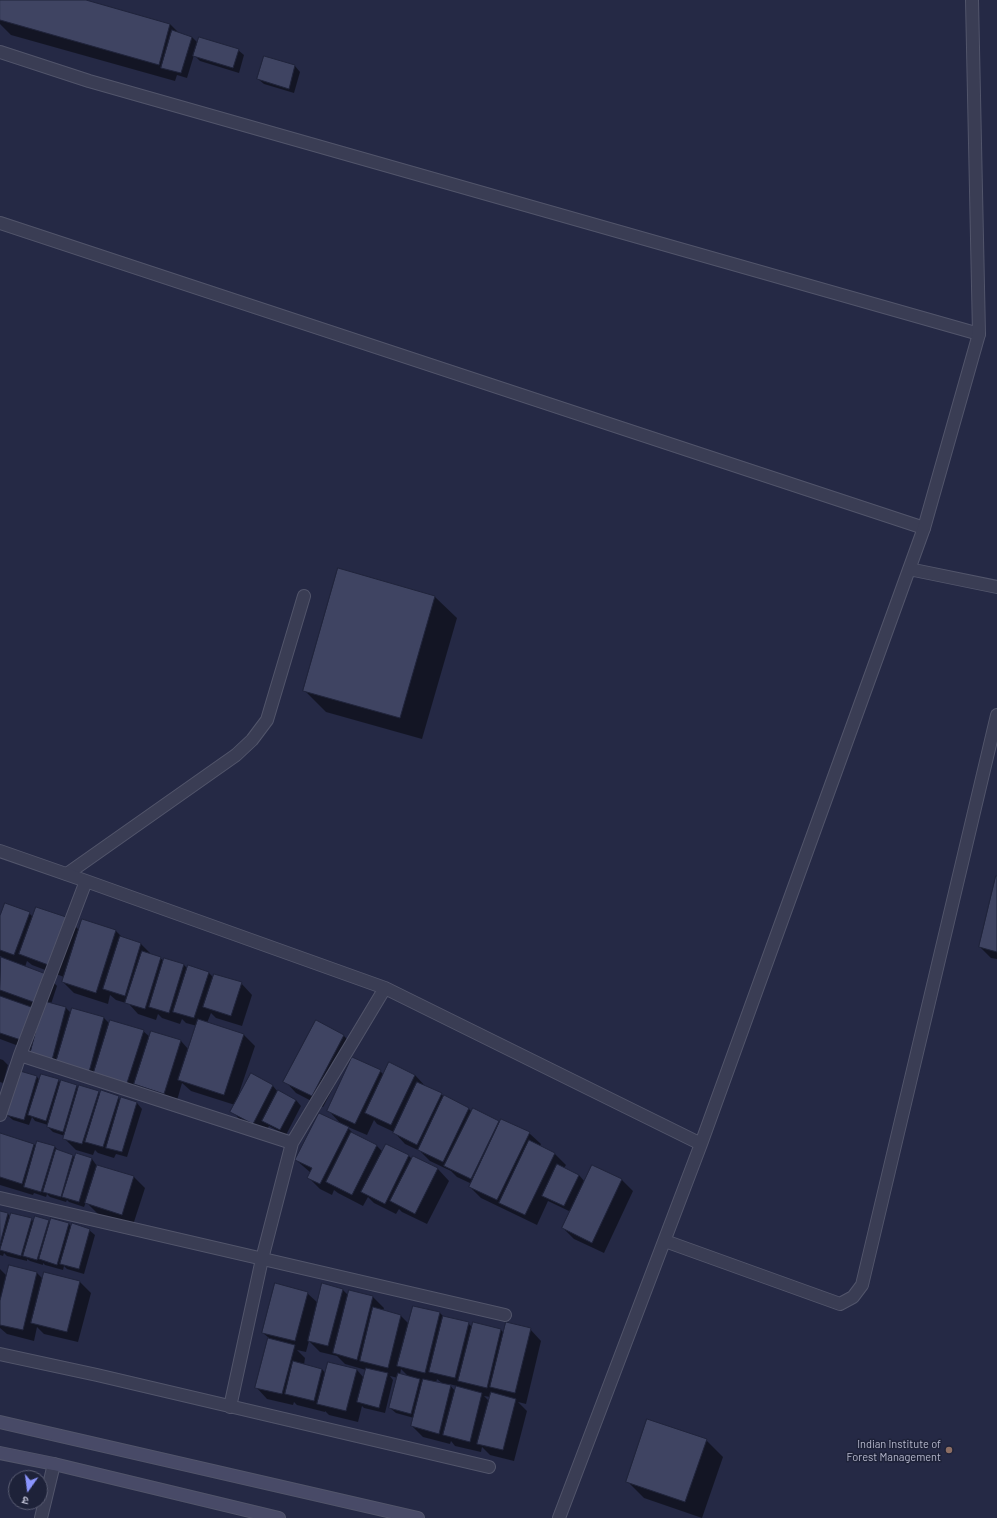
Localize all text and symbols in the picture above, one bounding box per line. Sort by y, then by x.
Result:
place label: Indian Institute of Forest Management [846,1437,941,1463]
marker: Indian Institute of Forest Management [944,1445,954,1455]
north arrow [8,1470,48,1510]
text: उ [21,1494,30,1508]

